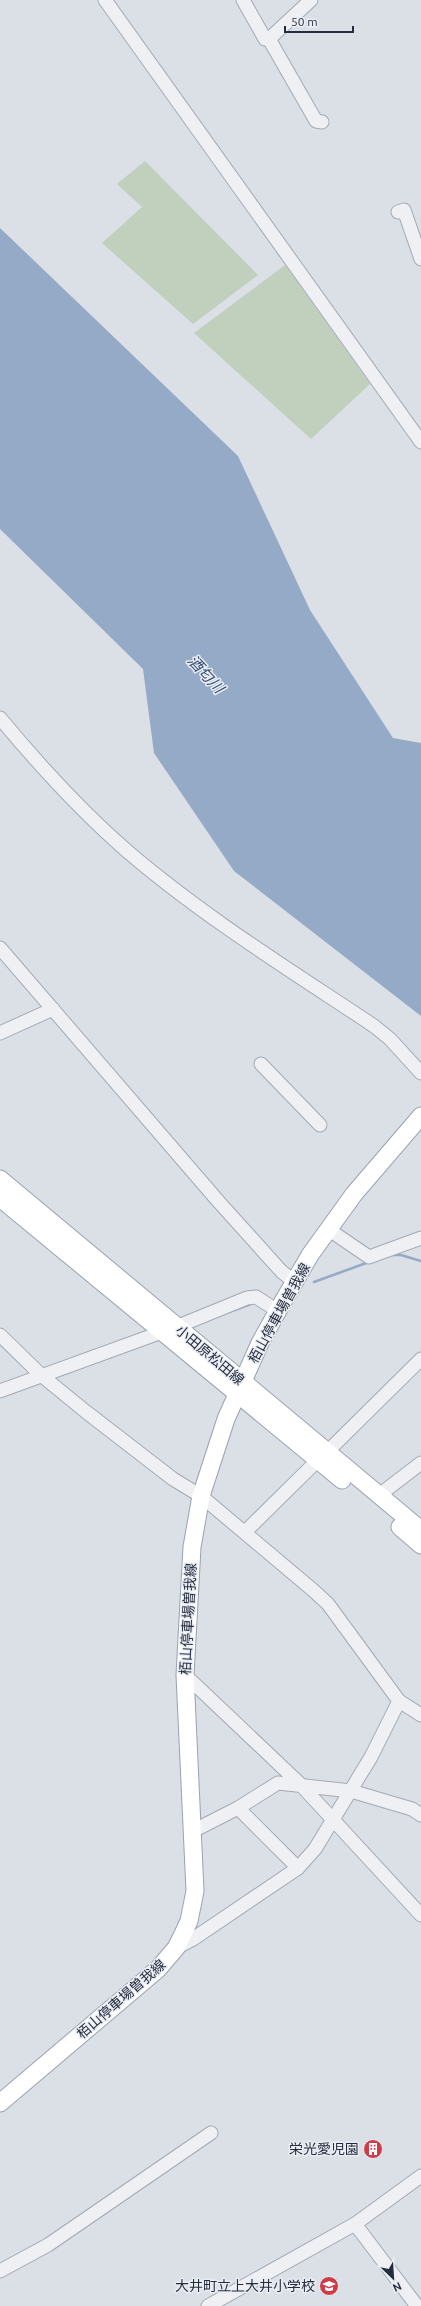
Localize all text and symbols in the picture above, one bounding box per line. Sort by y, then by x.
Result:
scale bar [285,8,353,34]
text: 50 m [291,15,318,28]
water label: 酒匂川 [184,652,229,698]
street label: 栢山停車場曽我線 [245,1260,313,1366]
street label: 小田原松田線 [173,1322,247,1388]
street label: 栢山停車場曽我線 [177,1563,199,1675]
street label: 栢山停車場曽我線 [73,1956,169,2042]
building icon: 栄光愛児園 [362,2138,384,2160]
place label: 栄光愛児園 [289,2141,359,2157]
north arrow [373,2258,413,2298]
school or university icon: 大井町立上大井小学校 [318,2275,340,2297]
place label: 大井町立上大井小学校 [175,2278,315,2294]
text: N [391,2280,403,2294]

